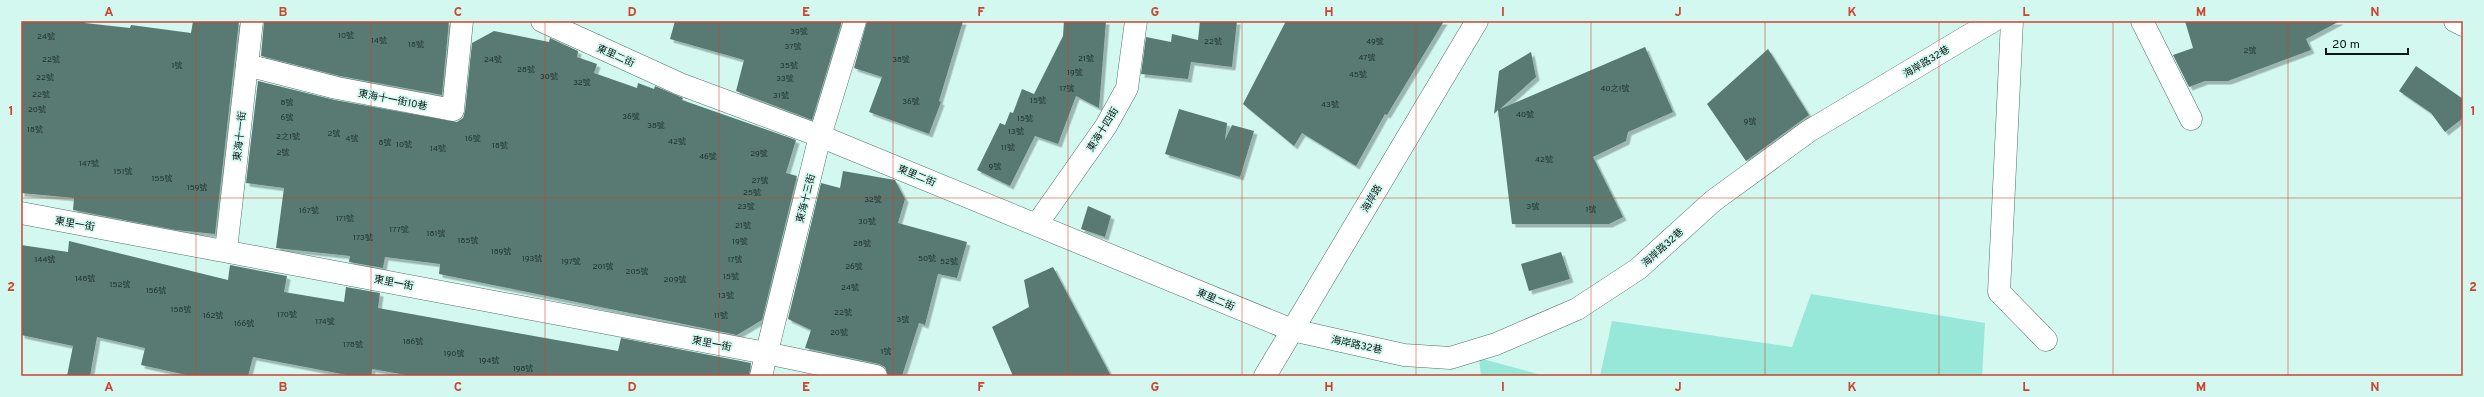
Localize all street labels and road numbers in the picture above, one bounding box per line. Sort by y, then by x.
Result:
street label: 東里二街 [594,42,636,70]
street label: 海岸路32巷 [1901,43,1952,81]
street label: 東海十一街10巷 [357,87,428,114]
street label: 東海十四街 [1085,105,1122,154]
street label: 東海十一街 [231,111,250,162]
street label: 東里二街 [895,163,937,190]
street label: 東海十三街 [794,173,819,224]
street label: 海岸路 [1359,183,1386,215]
street label: 東里一街 [54,215,96,234]
street label: 海岸路32巷 [1639,226,1687,270]
street label: 東里一街 [373,273,415,294]
street label: 東里二街 [1194,287,1236,314]
street label: 東里一街 [691,334,733,355]
street label: 海岸路32巷 [1330,334,1383,357]

